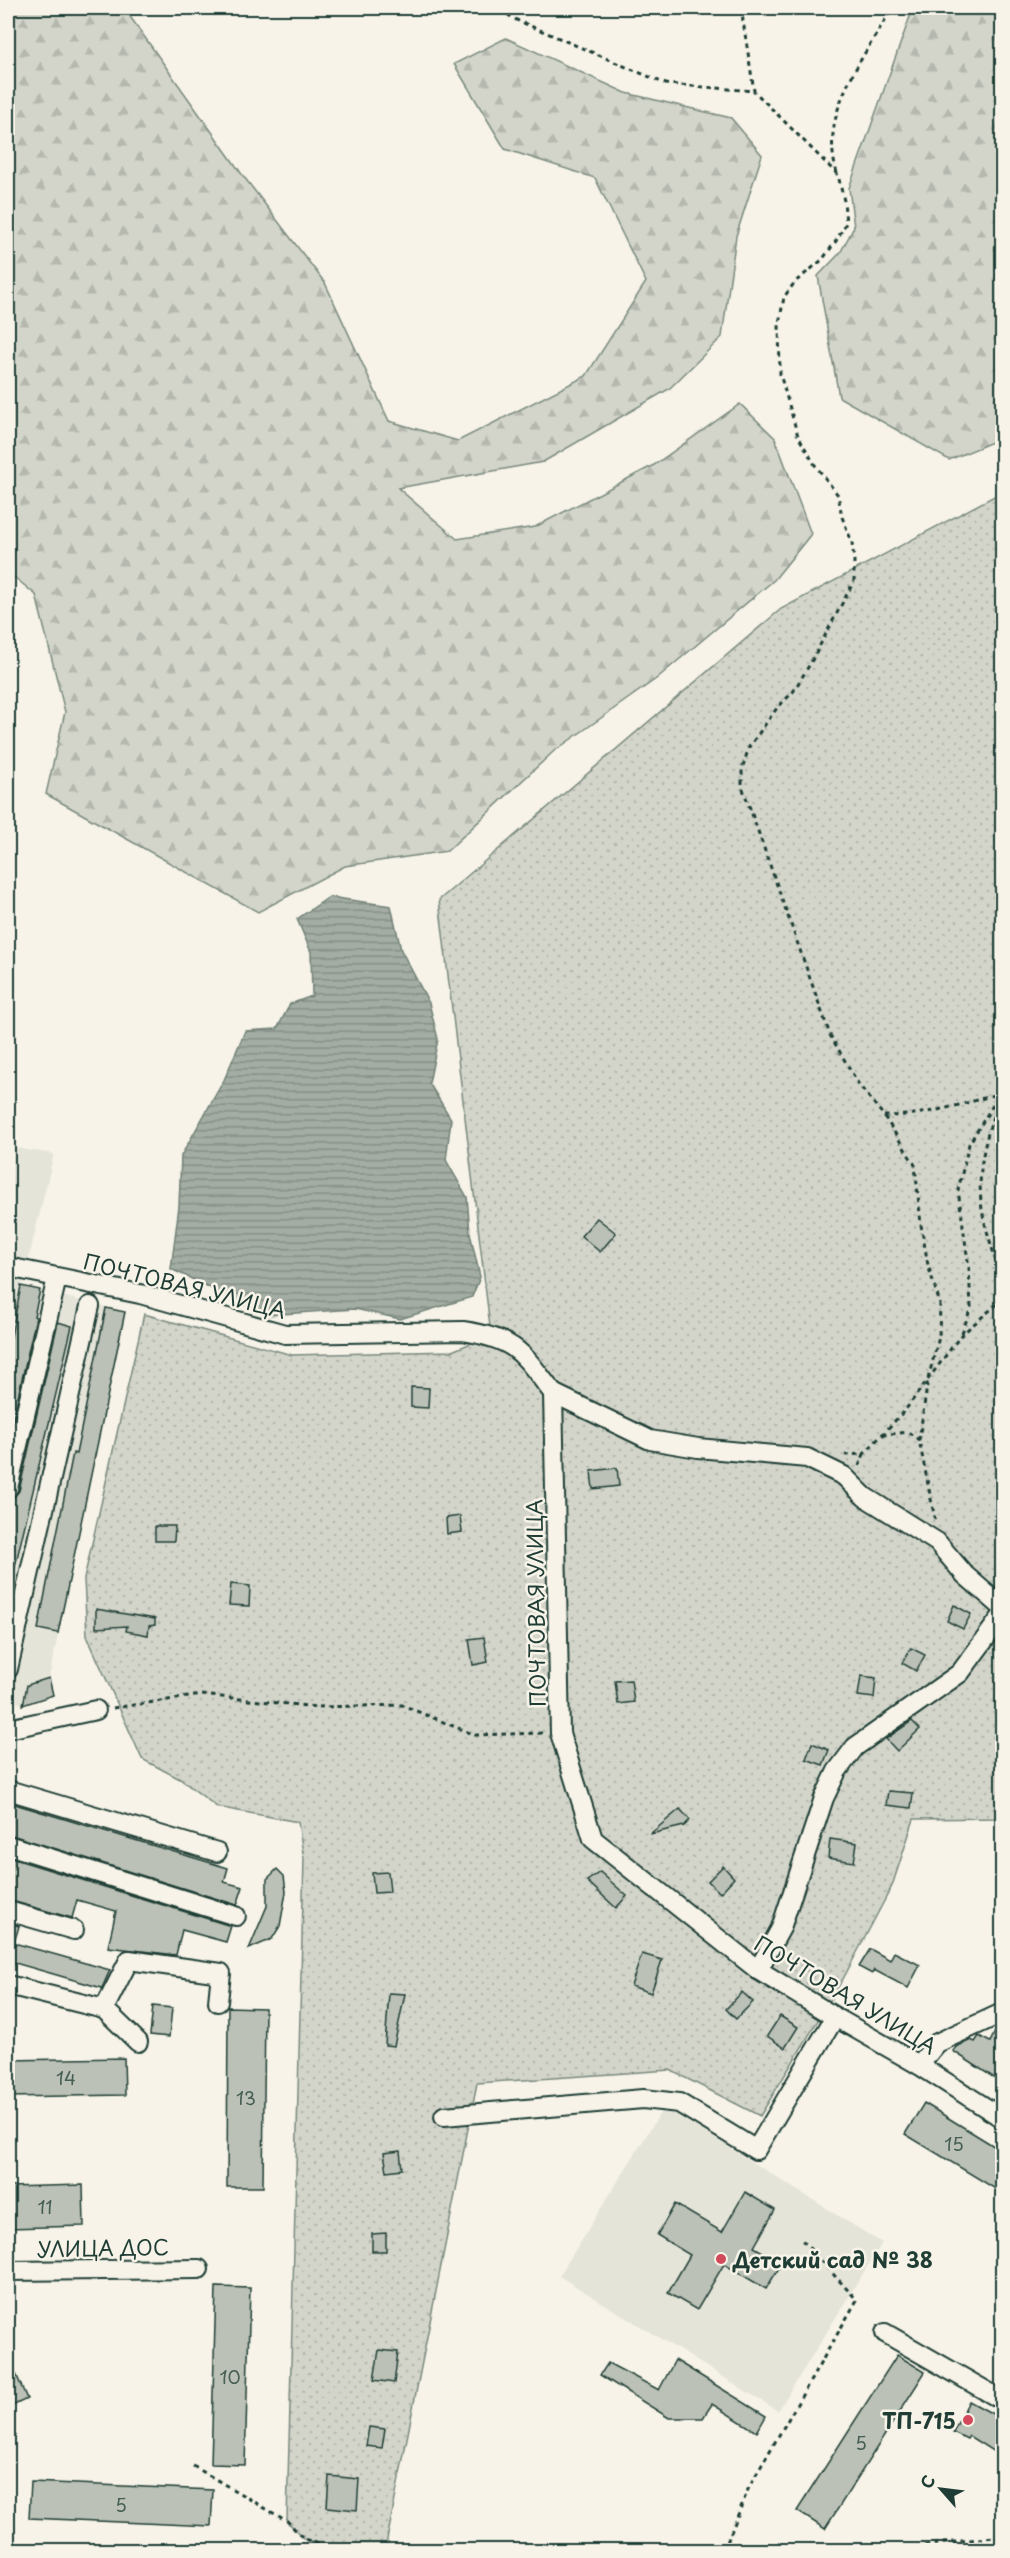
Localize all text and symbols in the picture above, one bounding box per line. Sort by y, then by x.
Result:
street label: ПОЧТОВАЯ УЛИЦА [80,1244,290,1326]
street label: ПОЧТОВАЯ УЛИЦА [517,1499,553,1707]
street label: ПОЧТОВАЯ УЛИЦА [749,1927,943,2061]
house number: 14 [56,2064,76,2091]
house number: 13 [236,2084,256,2111]
house number: 15 [944,2130,964,2157]
house number: 11 [37,2193,53,2220]
street label: УЛИЦА ДОС [37,2230,169,2264]
place label: Детский сад № 38 [732,2243,933,2275]
marker: Детский сад № 38 [714,2252,728,2266]
house number: 10 [219,2363,241,2390]
place label: ТП-715 [882,2404,956,2436]
marker: ТП-715 [961,2413,975,2427]
house number: 5 [855,2429,867,2456]
north arrow [911,2459,971,2519]
text: С [913,2471,940,2492]
house number: 5 [115,2491,127,2518]

